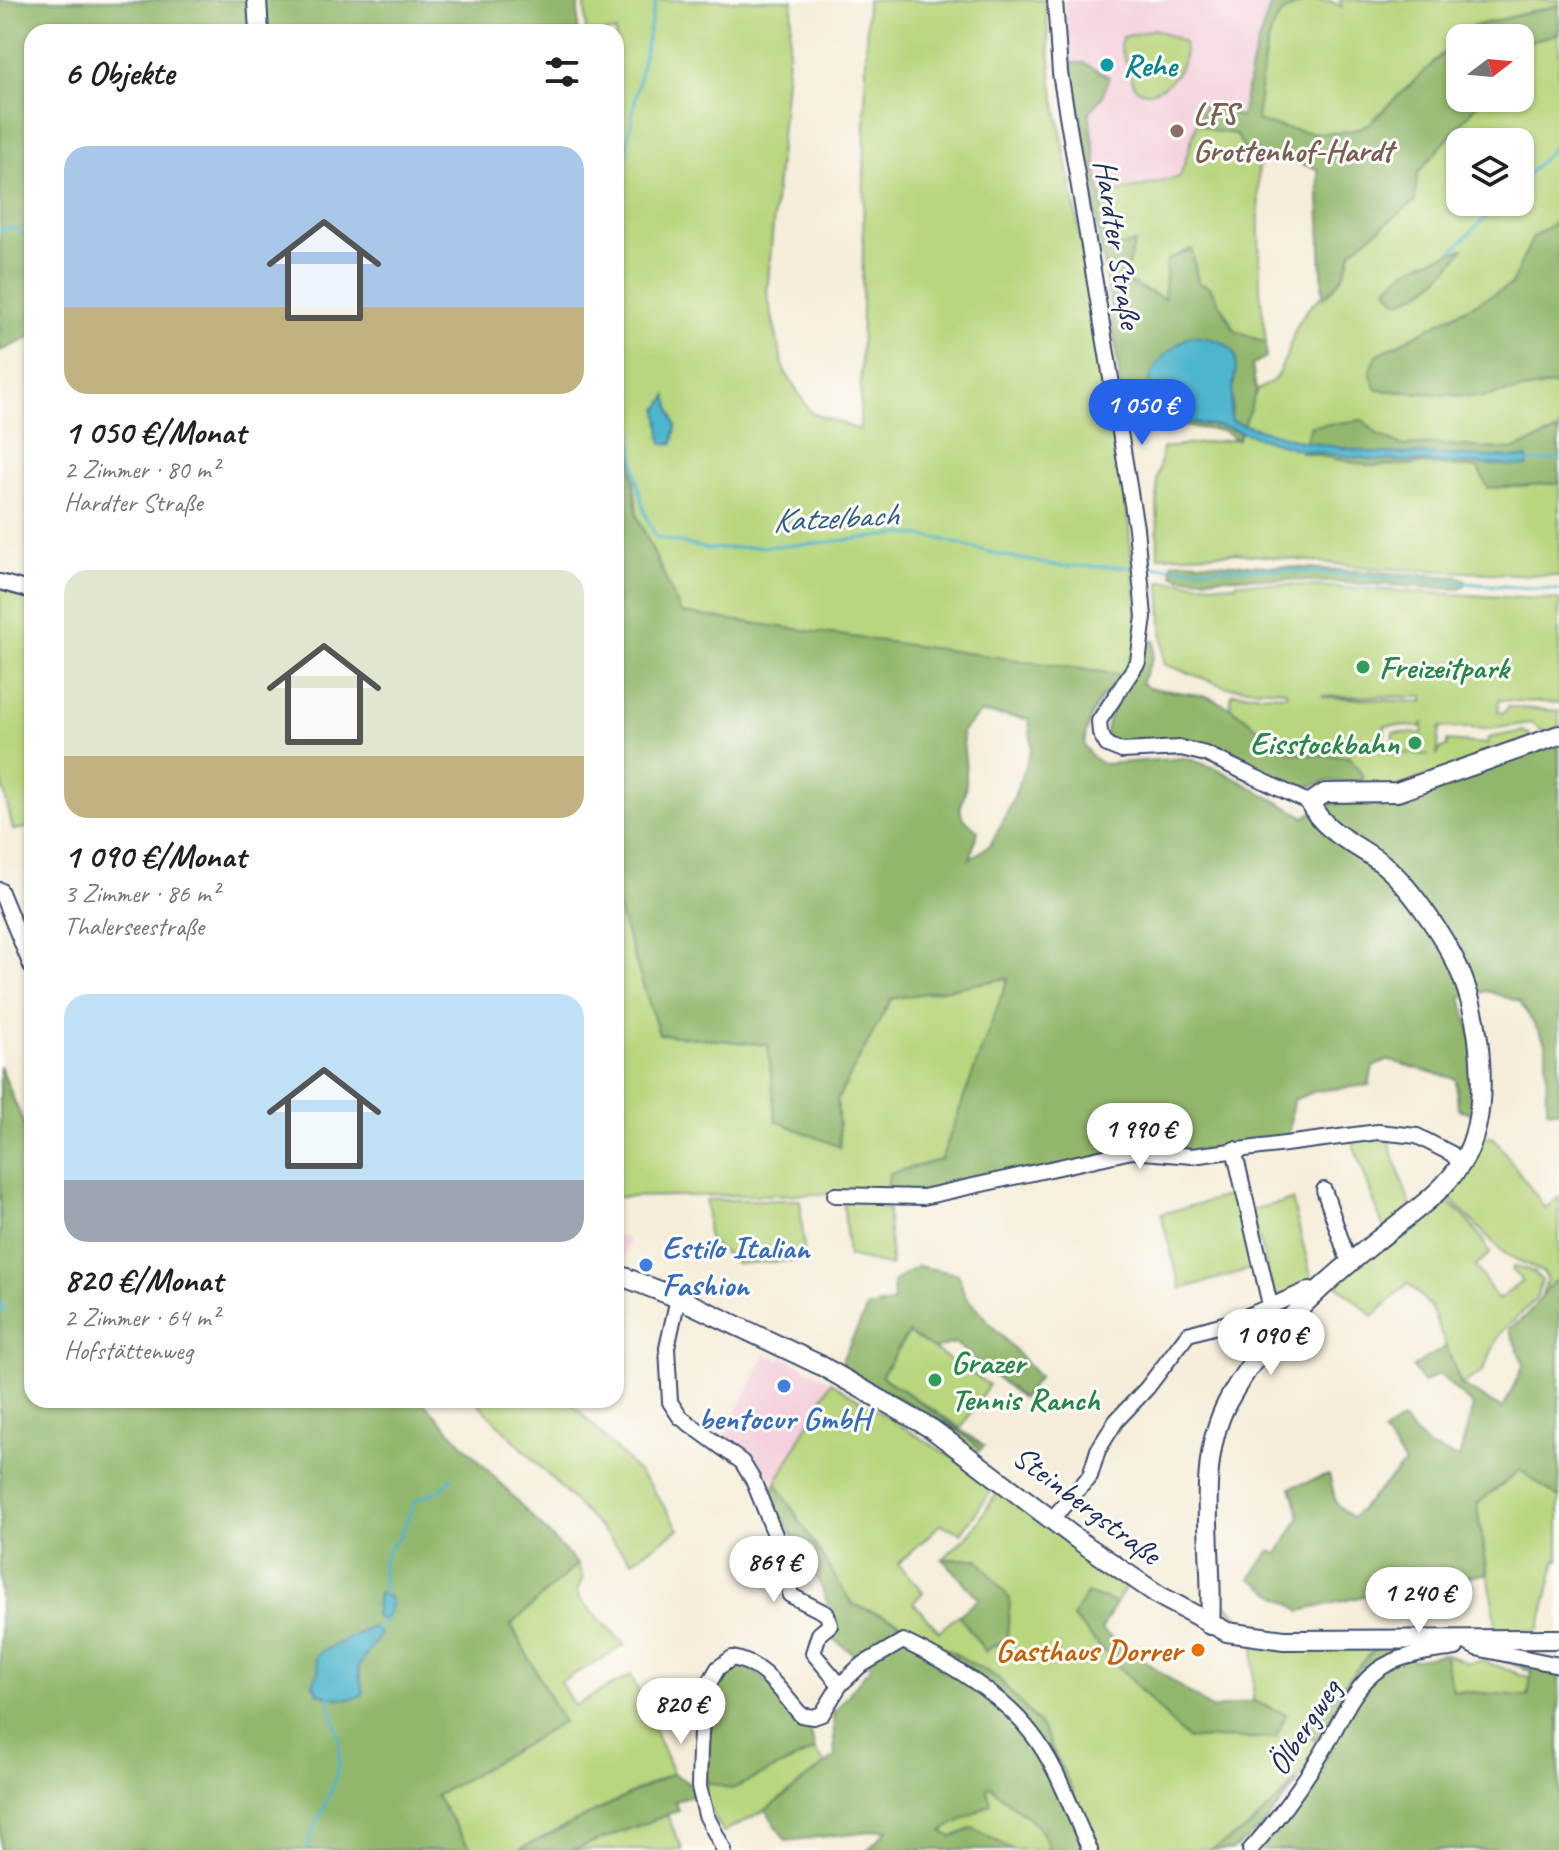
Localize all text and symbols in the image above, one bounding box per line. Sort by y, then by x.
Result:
north arrow [1446,24,1534,112]
map controls [1446,24,1534,216]
place label: Rehe [1123,45,1179,86]
icon: filters [540,50,584,94]
text: 6 Objekte [64,51,174,94]
marker: Rehe [1098,56,1116,74]
place label: LFS Grottenhof-Hardt [1193,93,1397,171]
marker: LFS Grottenhof-Hardt [1168,122,1186,140]
button: layers [1446,128,1534,216]
street label: Hardter Straße [1084,157,1152,334]
icon: home [252,198,396,342]
pin: 1 050 € [1068,379,1216,447]
text: 1 050 € [1107,388,1177,421]
text: 1 050 €/Monat [64,410,246,453]
text: 2 Zimmer · 80 m² [64,453,219,486]
text: Hardter Straße [64,486,202,519]
water label: Katzelbach [771,492,901,542]
icon: home [252,622,396,766]
place label: Freizeitpark [1379,647,1511,688]
marker: Freizeitpark [1354,658,1372,676]
place label: Eisstockbahn [1250,723,1400,764]
marker: Eisstockbahn [1406,734,1424,752]
text: 1 090 €/Monat [64,834,246,877]
text: 3 Zimmer · 86 m² [64,877,219,910]
text: Thalerseestraße [64,910,204,943]
icon: home [252,1046,396,1190]
pin: 1 990 € [1066,1103,1214,1171]
text: 1 990 € [1105,1112,1175,1145]
place label: Estilo Italian Fashion [662,1227,812,1305]
marker: Estilo Italian Fashion [637,1256,655,1274]
text: 820 €/Monat [64,1258,223,1301]
text: 2 Zimmer · 64 m² [64,1301,219,1334]
pin: 1 090 € [1197,1309,1345,1377]
text: 1 090 € [1236,1318,1306,1351]
text: Hofstättenweg [64,1334,193,1367]
place label: Grazer Tennis Ranch [951,1342,1101,1420]
marker: Grazer Tennis Ranch [926,1371,944,1389]
marker: bentocur GmbH [775,1377,793,1395]
place label: bentocur GmbH [698,1398,875,1439]
street label: Steinbergstraße [1005,1436,1171,1576]
pin: 869 € [718,1536,830,1604]
text: 869 € [747,1545,801,1578]
pin: 1 240 € [1345,1567,1493,1635]
text: 1 240 € [1383,1576,1455,1609]
place label: Gasthaus Dorrer [995,1630,1185,1671]
marker: Gasthaus Dorrer [1189,1641,1207,1659]
street label: Ölbergweg [1258,1670,1351,1783]
pin: 820 € [625,1678,737,1746]
text: 820 € [654,1687,708,1720]

